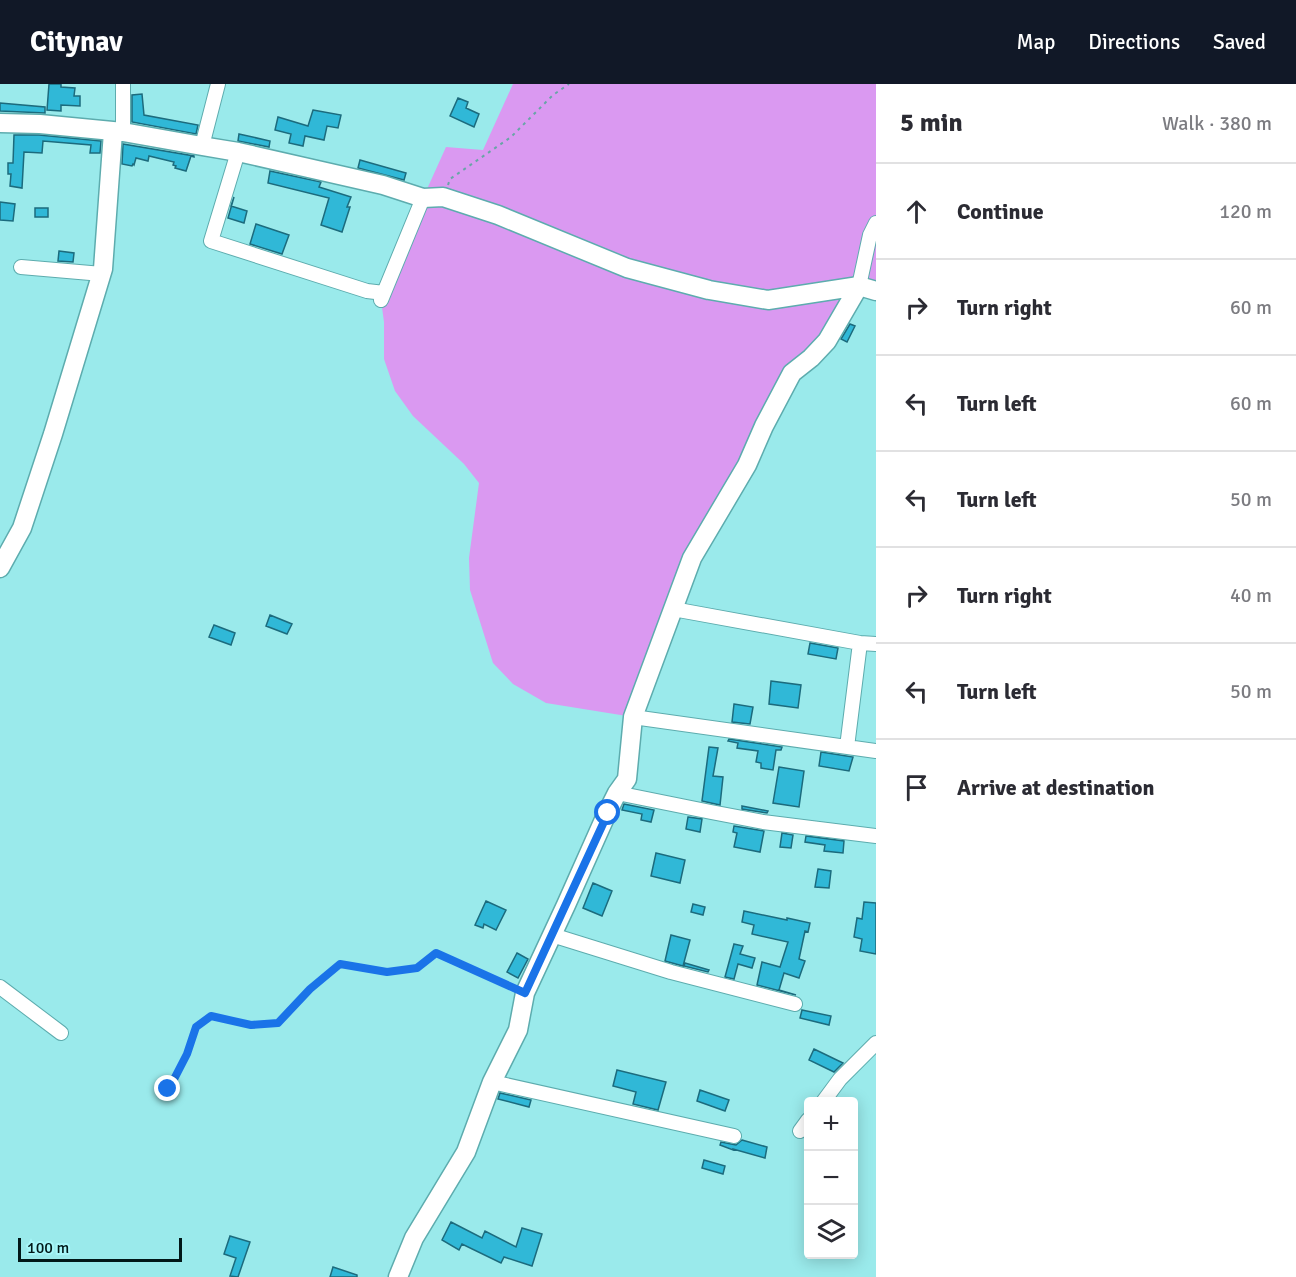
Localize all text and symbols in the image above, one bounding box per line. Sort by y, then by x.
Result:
text: Citynav [30,25,123,59]
text: Map [1017,29,1055,55]
text: Directions [1088,29,1180,55]
text: Saved [1213,29,1266,55]
text: 5 min [900,107,963,139]
text: Walk · 380 m [1162,111,1272,136]
icon: ahead [900,195,933,228]
text: Continue [957,198,1044,225]
text: 120 m [1219,199,1272,224]
icon: right [900,291,933,324]
text: Turn right [957,294,1052,321]
text: 60 m [1230,295,1272,320]
icon: left [900,387,933,420]
text: Turn left [957,390,1037,417]
text: 60 m [1230,391,1272,416]
icon: left [900,483,933,516]
text: Turn left [957,486,1037,513]
text: 50 m [1230,487,1272,512]
icon: right [900,579,933,612]
text: Turn right [957,582,1052,609]
text: 40 m [1230,583,1272,608]
icon: left [900,675,933,708]
text: Turn left [957,678,1037,705]
text: 50 m [1230,679,1272,704]
icon: arrive [900,771,933,804]
text: Arrive at destination [957,774,1154,801]
route start [594,799,620,825]
route end [154,1075,180,1101]
map controls [804,1097,858,1259]
button: + [804,1097,858,1151]
button: − [804,1151,858,1205]
button: layers [804,1205,858,1259]
scale bar [18,1235,182,1262]
text: 100 m [27,1238,69,1258]

